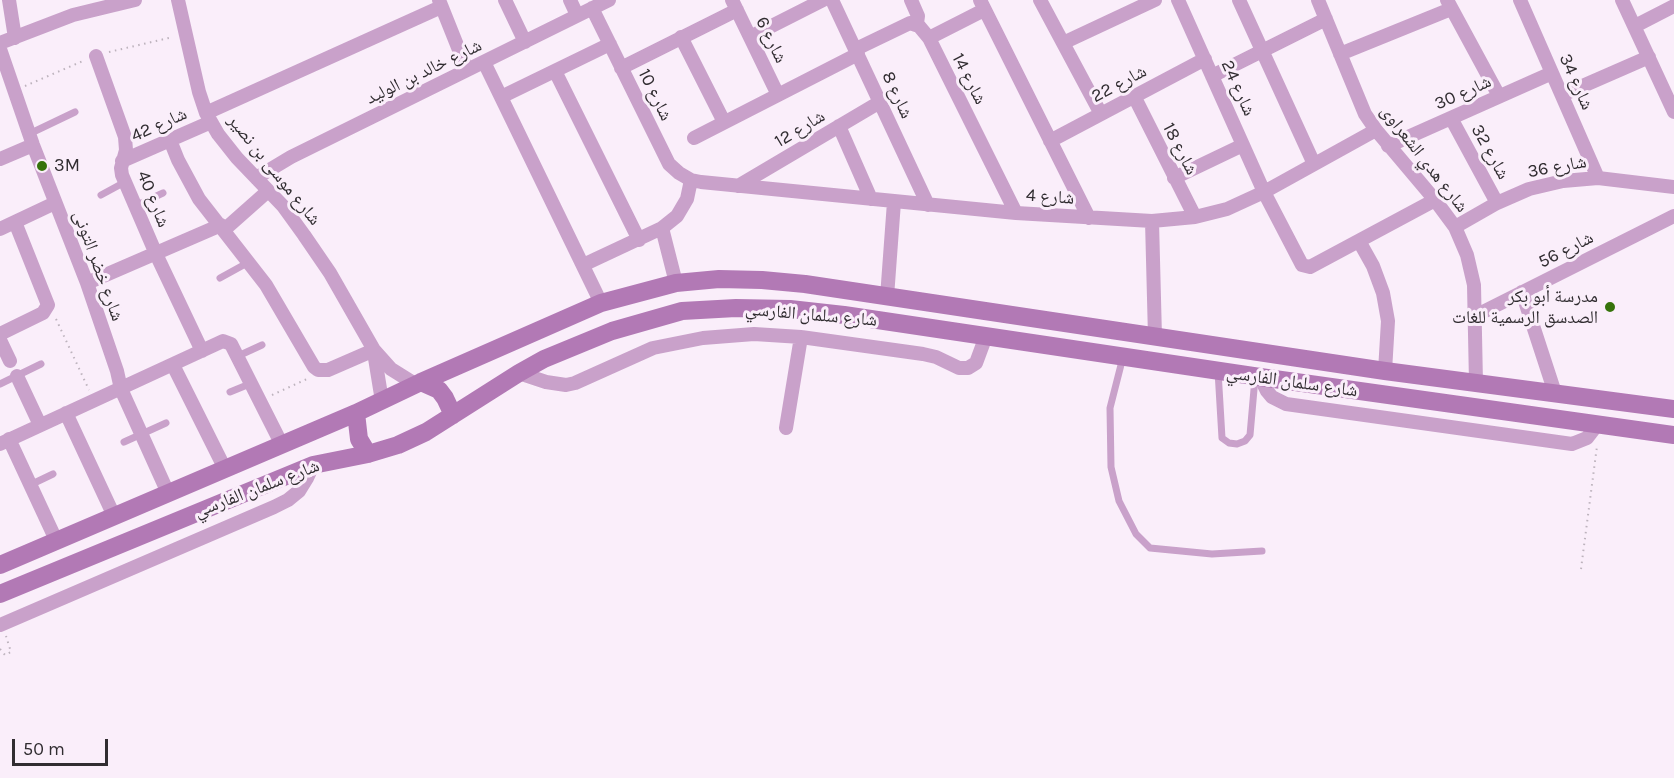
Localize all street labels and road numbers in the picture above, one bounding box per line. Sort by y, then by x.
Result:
street label: شارع 6 [751,13,791,67]
street label: شارع خالد بن الوليد [363,35,485,109]
street label: شارع 14 [947,50,991,108]
street label: شارع 34 [1554,51,1598,113]
street label: شارع 24 [1216,57,1260,119]
street label: شارع 22 [1088,61,1150,107]
street label: شارع 10 [633,65,677,125]
street label: شارع 8 [877,68,917,122]
street label: شارع 30 [1431,71,1495,115]
street label: شارع هدي الشعراوى [1375,101,1473,217]
street label: شارع 42 [128,103,190,147]
street label: شارع 12 [771,106,829,152]
street label: شارع موسى بن نصير [223,110,325,230]
street label: شارع 18 [1158,119,1202,179]
street label: شارع 32 [1466,121,1514,183]
street label: شارع 36 [1526,151,1588,183]
street label: شارع 40 [132,167,174,231]
street label: شارع 4 [1025,185,1075,209]
street label: شارع خضر التونى [68,208,128,324]
street label: شارع 56 [1535,227,1597,273]
street label: شارع سلمان الفارسي [744,298,878,332]
street label: شارع سلمان الفارسي [1225,362,1359,402]
street label: شارع سلمان الفارسي [191,455,323,523]

